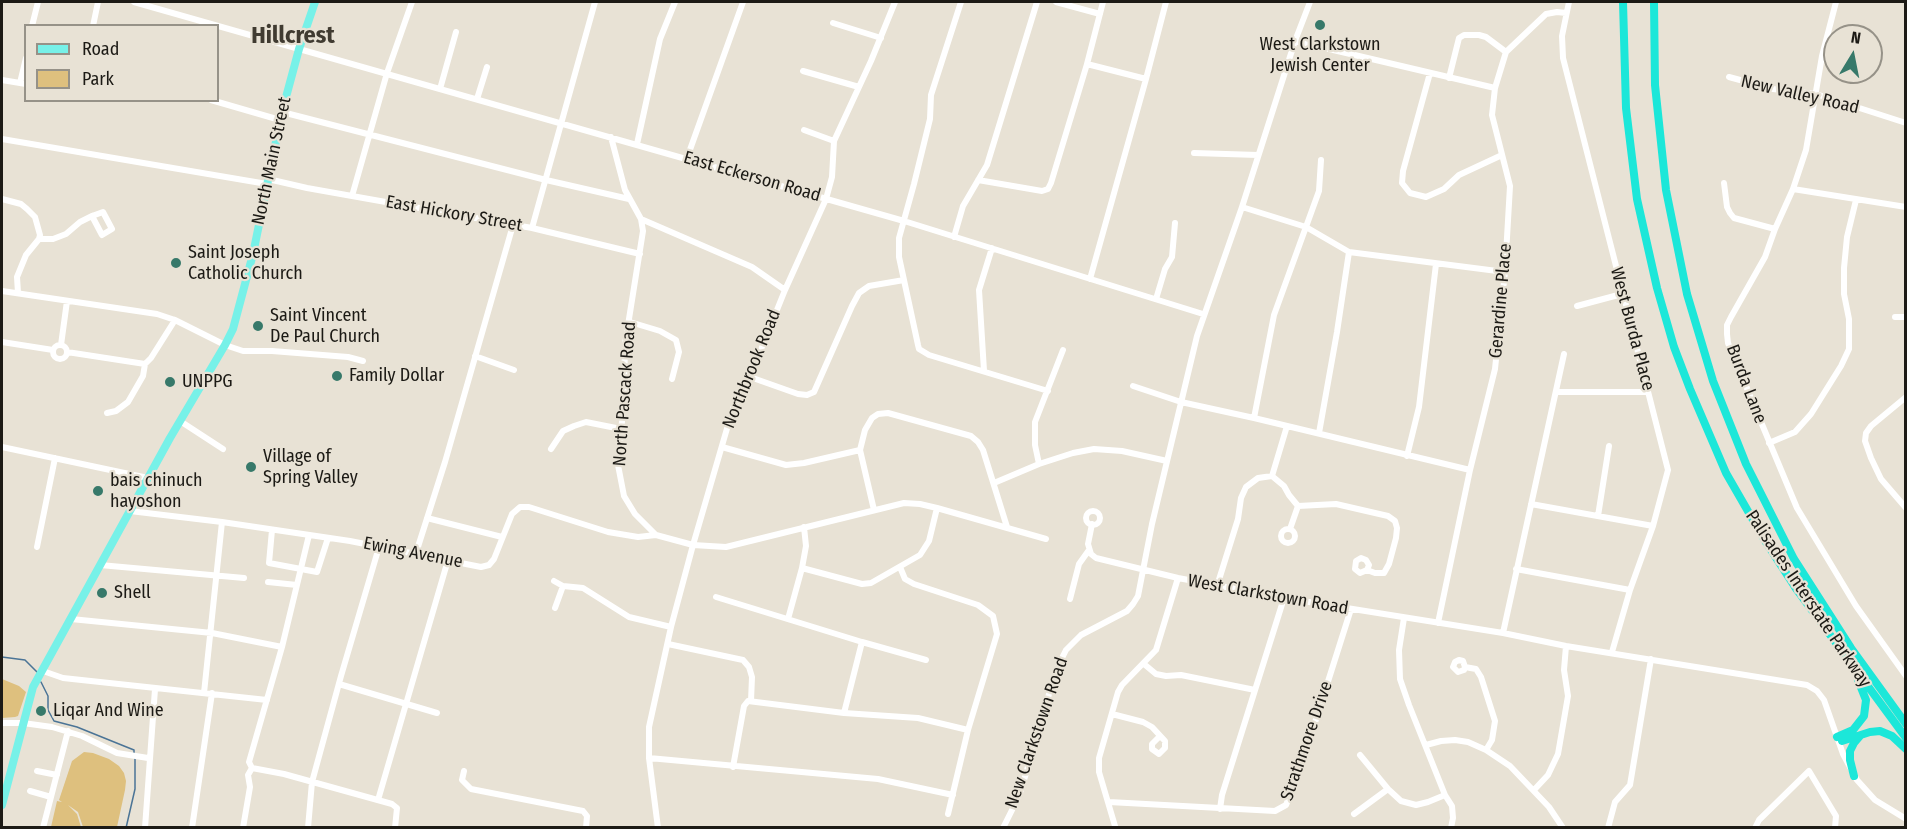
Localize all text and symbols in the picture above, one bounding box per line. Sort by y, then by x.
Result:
marker: West Clarkstown Jewish Center [1313,18,1327,32]
district label: Hillcrest [251,22,335,50]
legend [24,24,219,102]
north arrow [1823,24,1883,84]
text: N [1849,28,1862,48]
place label: West Clarkstown Jewish Center [1259,34,1381,76]
text: Road [82,38,119,60]
text: Park [82,68,114,90]
street label: New Valley Road [1739,71,1861,119]
street label: North Main Street [248,95,296,227]
street label: East Eckerson Road [681,147,823,207]
street label: East Hickory Street [384,191,524,237]
place label: Saint Joseph Catholic Church [188,242,303,284]
street label: Gerardine Place [1485,243,1517,359]
marker: Saint Joseph Catholic Church [169,256,183,270]
street label: West Burda Place [1605,265,1659,393]
place label: Saint Vincent De Paul Church [270,305,380,348]
street label: Northbrook Road [718,306,786,432]
marker: Saint Vincent De Paul Church [251,319,265,333]
street label: North Pascack Road [609,321,641,467]
street label: Burda Lane [1721,341,1771,427]
place label: Family Dollar [349,365,444,387]
marker: Family Dollar [330,369,344,383]
place label: UNPPG [182,371,233,393]
marker: UNPPG [163,375,177,389]
place label: Village of Spring Valley [263,446,358,488]
marker: Village of Spring Valley [244,460,258,474]
place label: bais chinuch hayoshon [110,470,203,512]
marker: bais chinuch hayoshon [91,484,105,498]
street label: Palisades Interstate Parkway [1741,506,1875,692]
street label: Ewing Avenue [361,533,465,573]
street label: West Clarkstown Road [1186,570,1350,620]
place label: Shell [114,582,151,604]
marker: Shell [95,586,109,600]
street label: New Clarkstown Road [1001,655,1073,811]
street label: Strathmore Drive [1276,678,1338,804]
place label: Liqar And Wine [53,700,164,722]
marker: Liqar And Wine [34,704,48,718]

